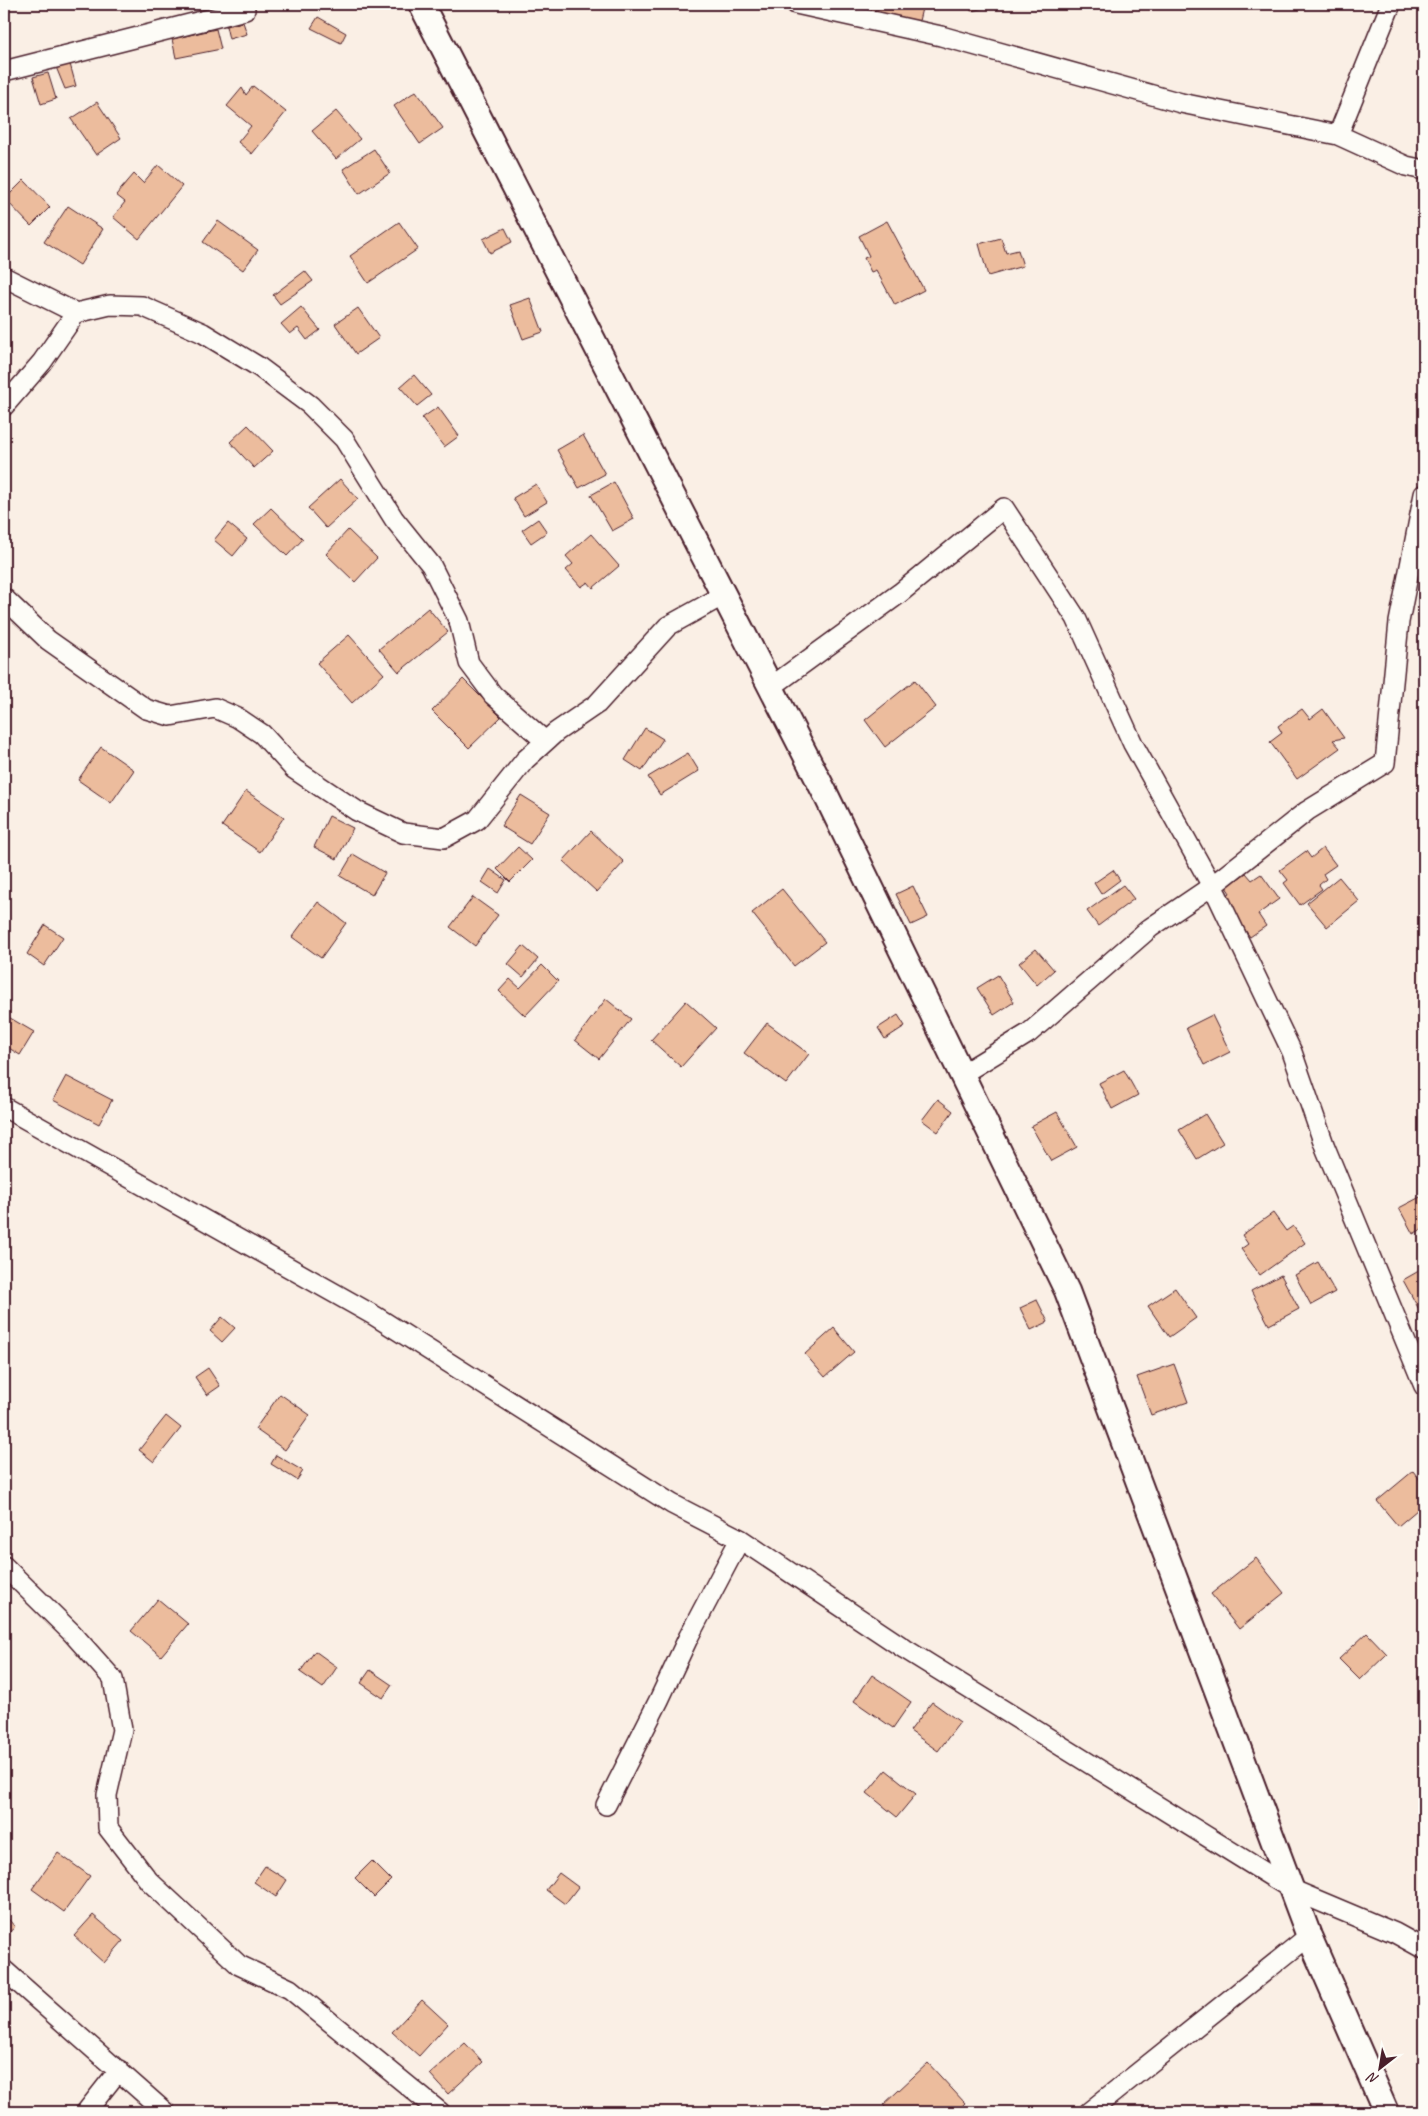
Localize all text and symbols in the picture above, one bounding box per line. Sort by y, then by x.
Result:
north arrow [1356,2044,1406,2094]
text: N [1363,2068,1382,2088]

